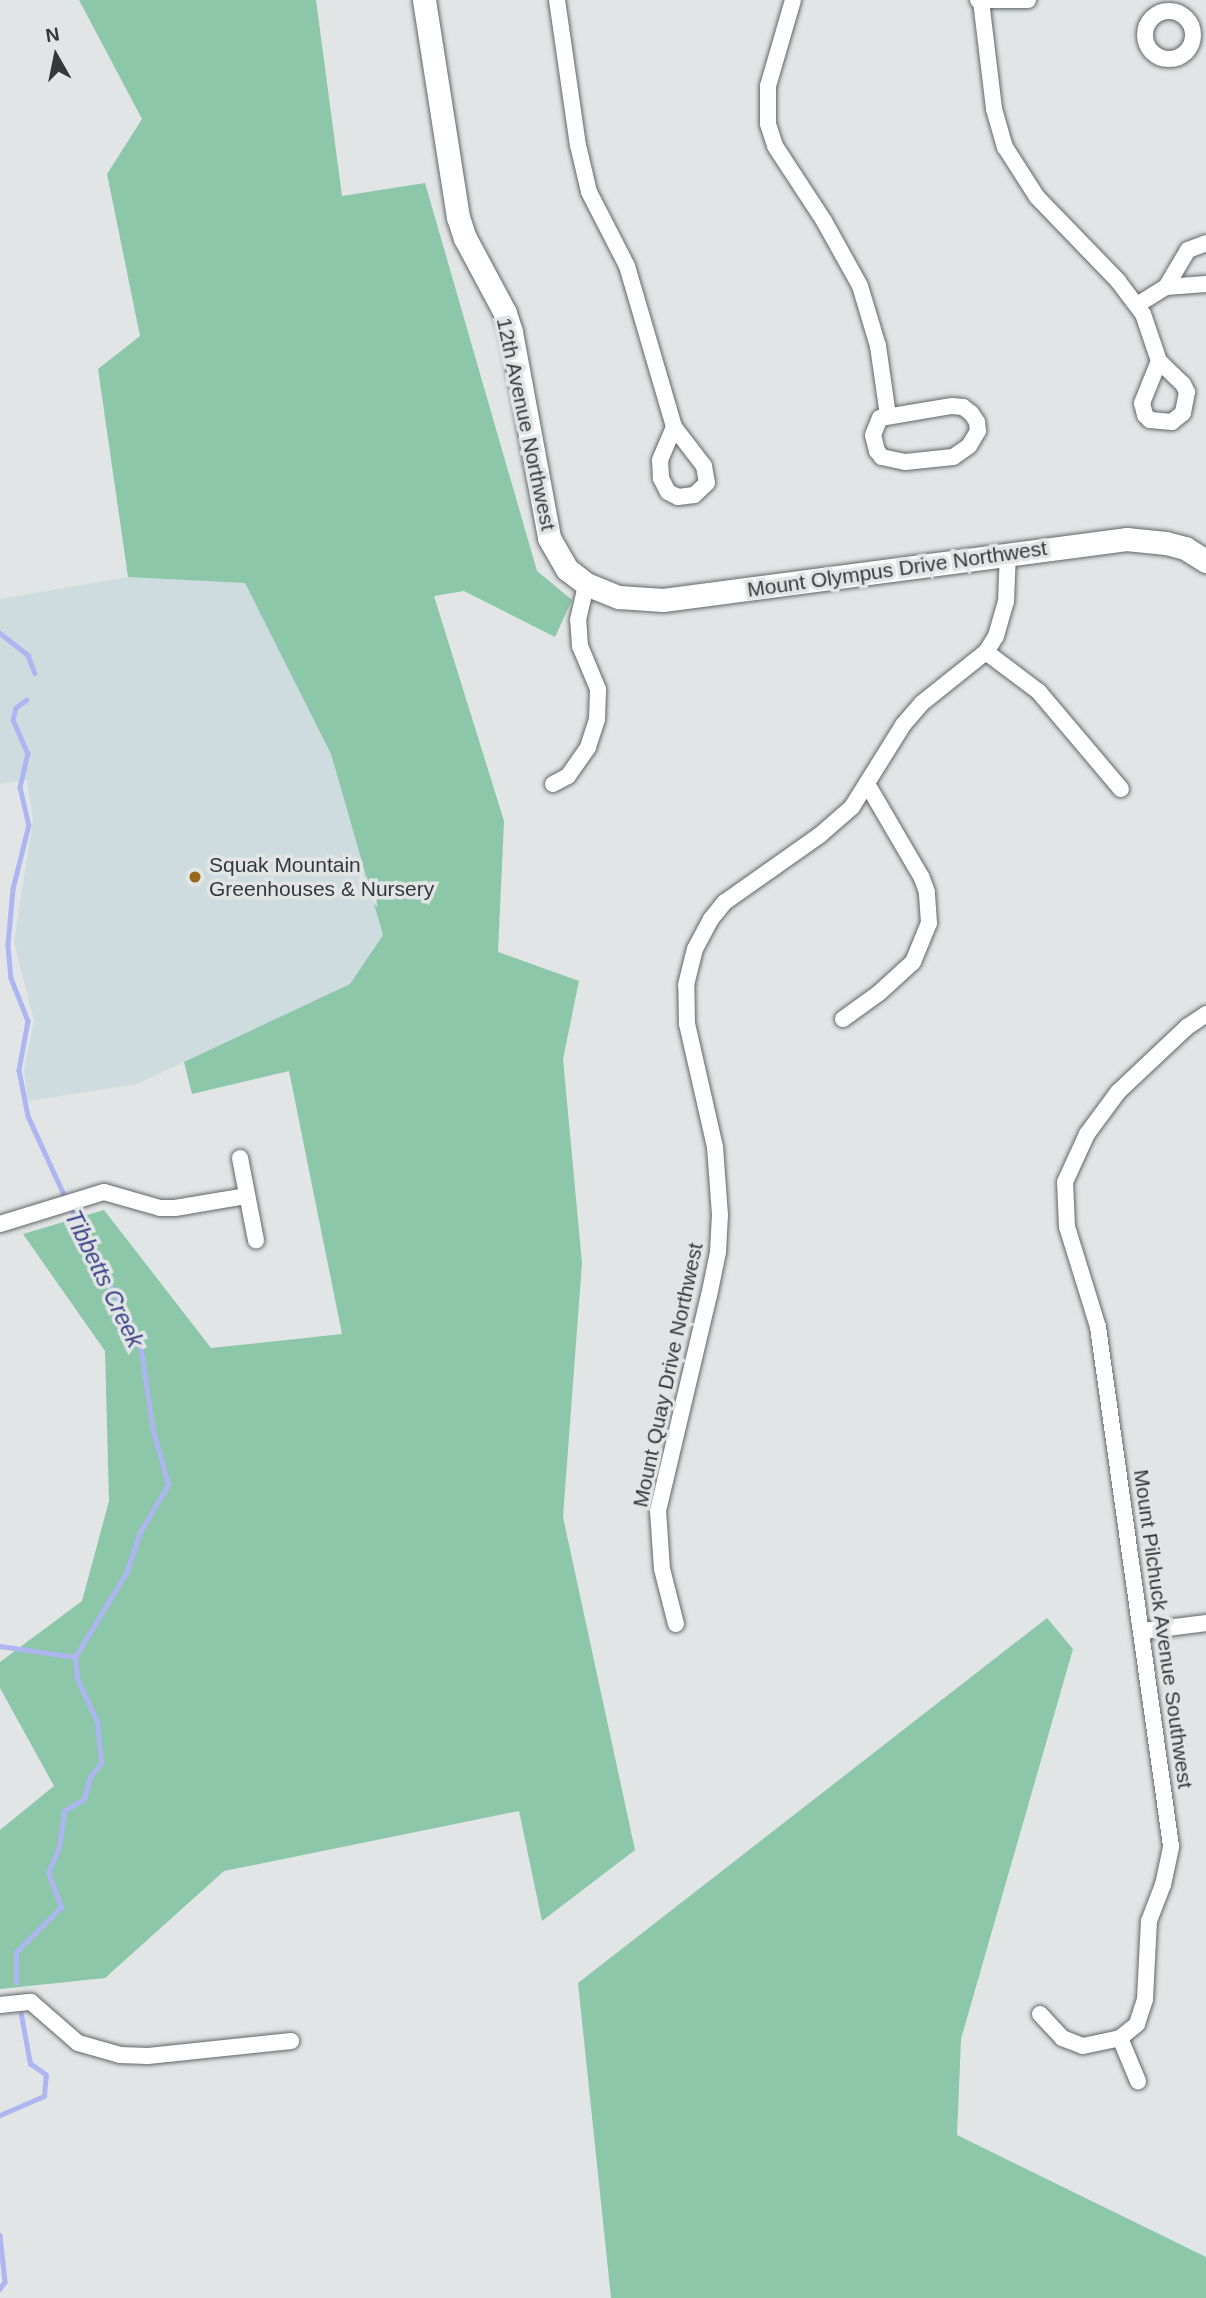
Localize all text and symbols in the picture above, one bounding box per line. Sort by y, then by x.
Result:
north arrow [21,21,91,91]
text: N [44,23,61,46]
street label: 12th Avenue Northwest [491,315,561,533]
street label: Mount Olympus Drive Northwest [746,535,1048,603]
place label: Squak Mountain Greenhouses & Nursery [209,852,434,902]
marker: Squak Mountain Greenhouses & Nursery [187,869,203,885]
water label: Tibbetts Creek [59,1206,149,1352]
street label: Mount Quay Drive Northwest [628,1241,708,1509]
street label: Mount Pilchuck Avenue Southwest [1128,1467,1198,1791]

